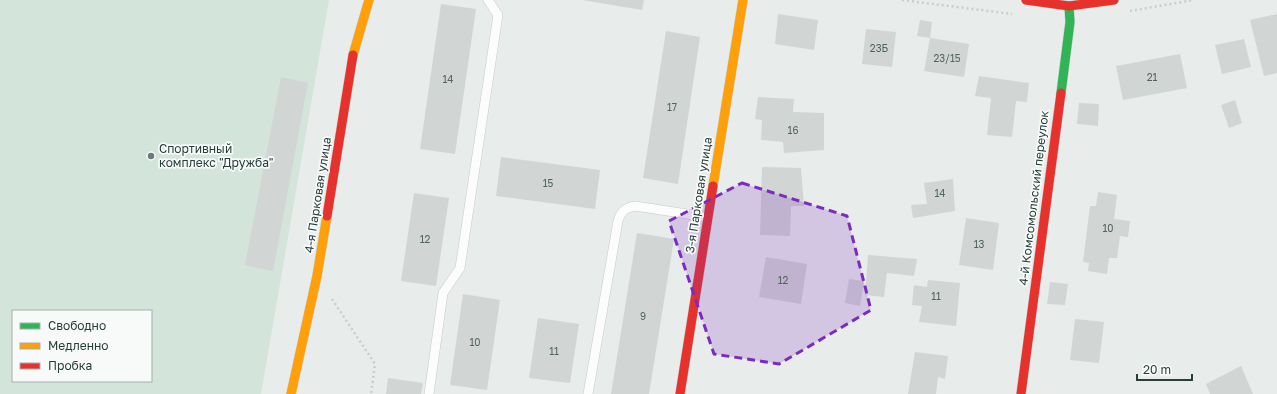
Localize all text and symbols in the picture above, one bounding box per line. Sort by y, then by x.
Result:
house number: 23Б [870,42,888,54]
house number: 23/15 [933,52,961,64]
house number: 21 [1147,71,1157,83]
house number: 14 [443,73,453,85]
house number: 17 [667,101,677,113]
street label: 4-й Комсомольский переулок [1015,110,1052,286]
house number: 16 [788,124,798,136]
street label: 4-я Парковая улица [301,136,334,254]
street label: 3-я Парковая улица [682,136,715,254]
place label: Спортивный комплекс "Дружба" [159,141,274,170]
marker: Спортивный комплекс "Дружба" [146,151,156,161]
house number: 15 [543,177,554,189]
house number: 14 [935,187,945,199]
house number: 10 [1102,222,1114,234]
house number: 12 [420,233,431,245]
house number: 13 [974,238,984,250]
house number: 12 [778,274,789,286]
house number: 11 [931,290,941,302]
legend [12,310,152,382]
house number: 9 [640,310,646,322]
text: Свободно [48,318,106,333]
house number: 10 [469,336,481,348]
text: Медленно [48,338,108,353]
house number: 11 [549,345,559,357]
scale bar [1137,356,1192,382]
text: Пробка [48,358,92,373]
text: 20 m [1143,362,1171,377]

